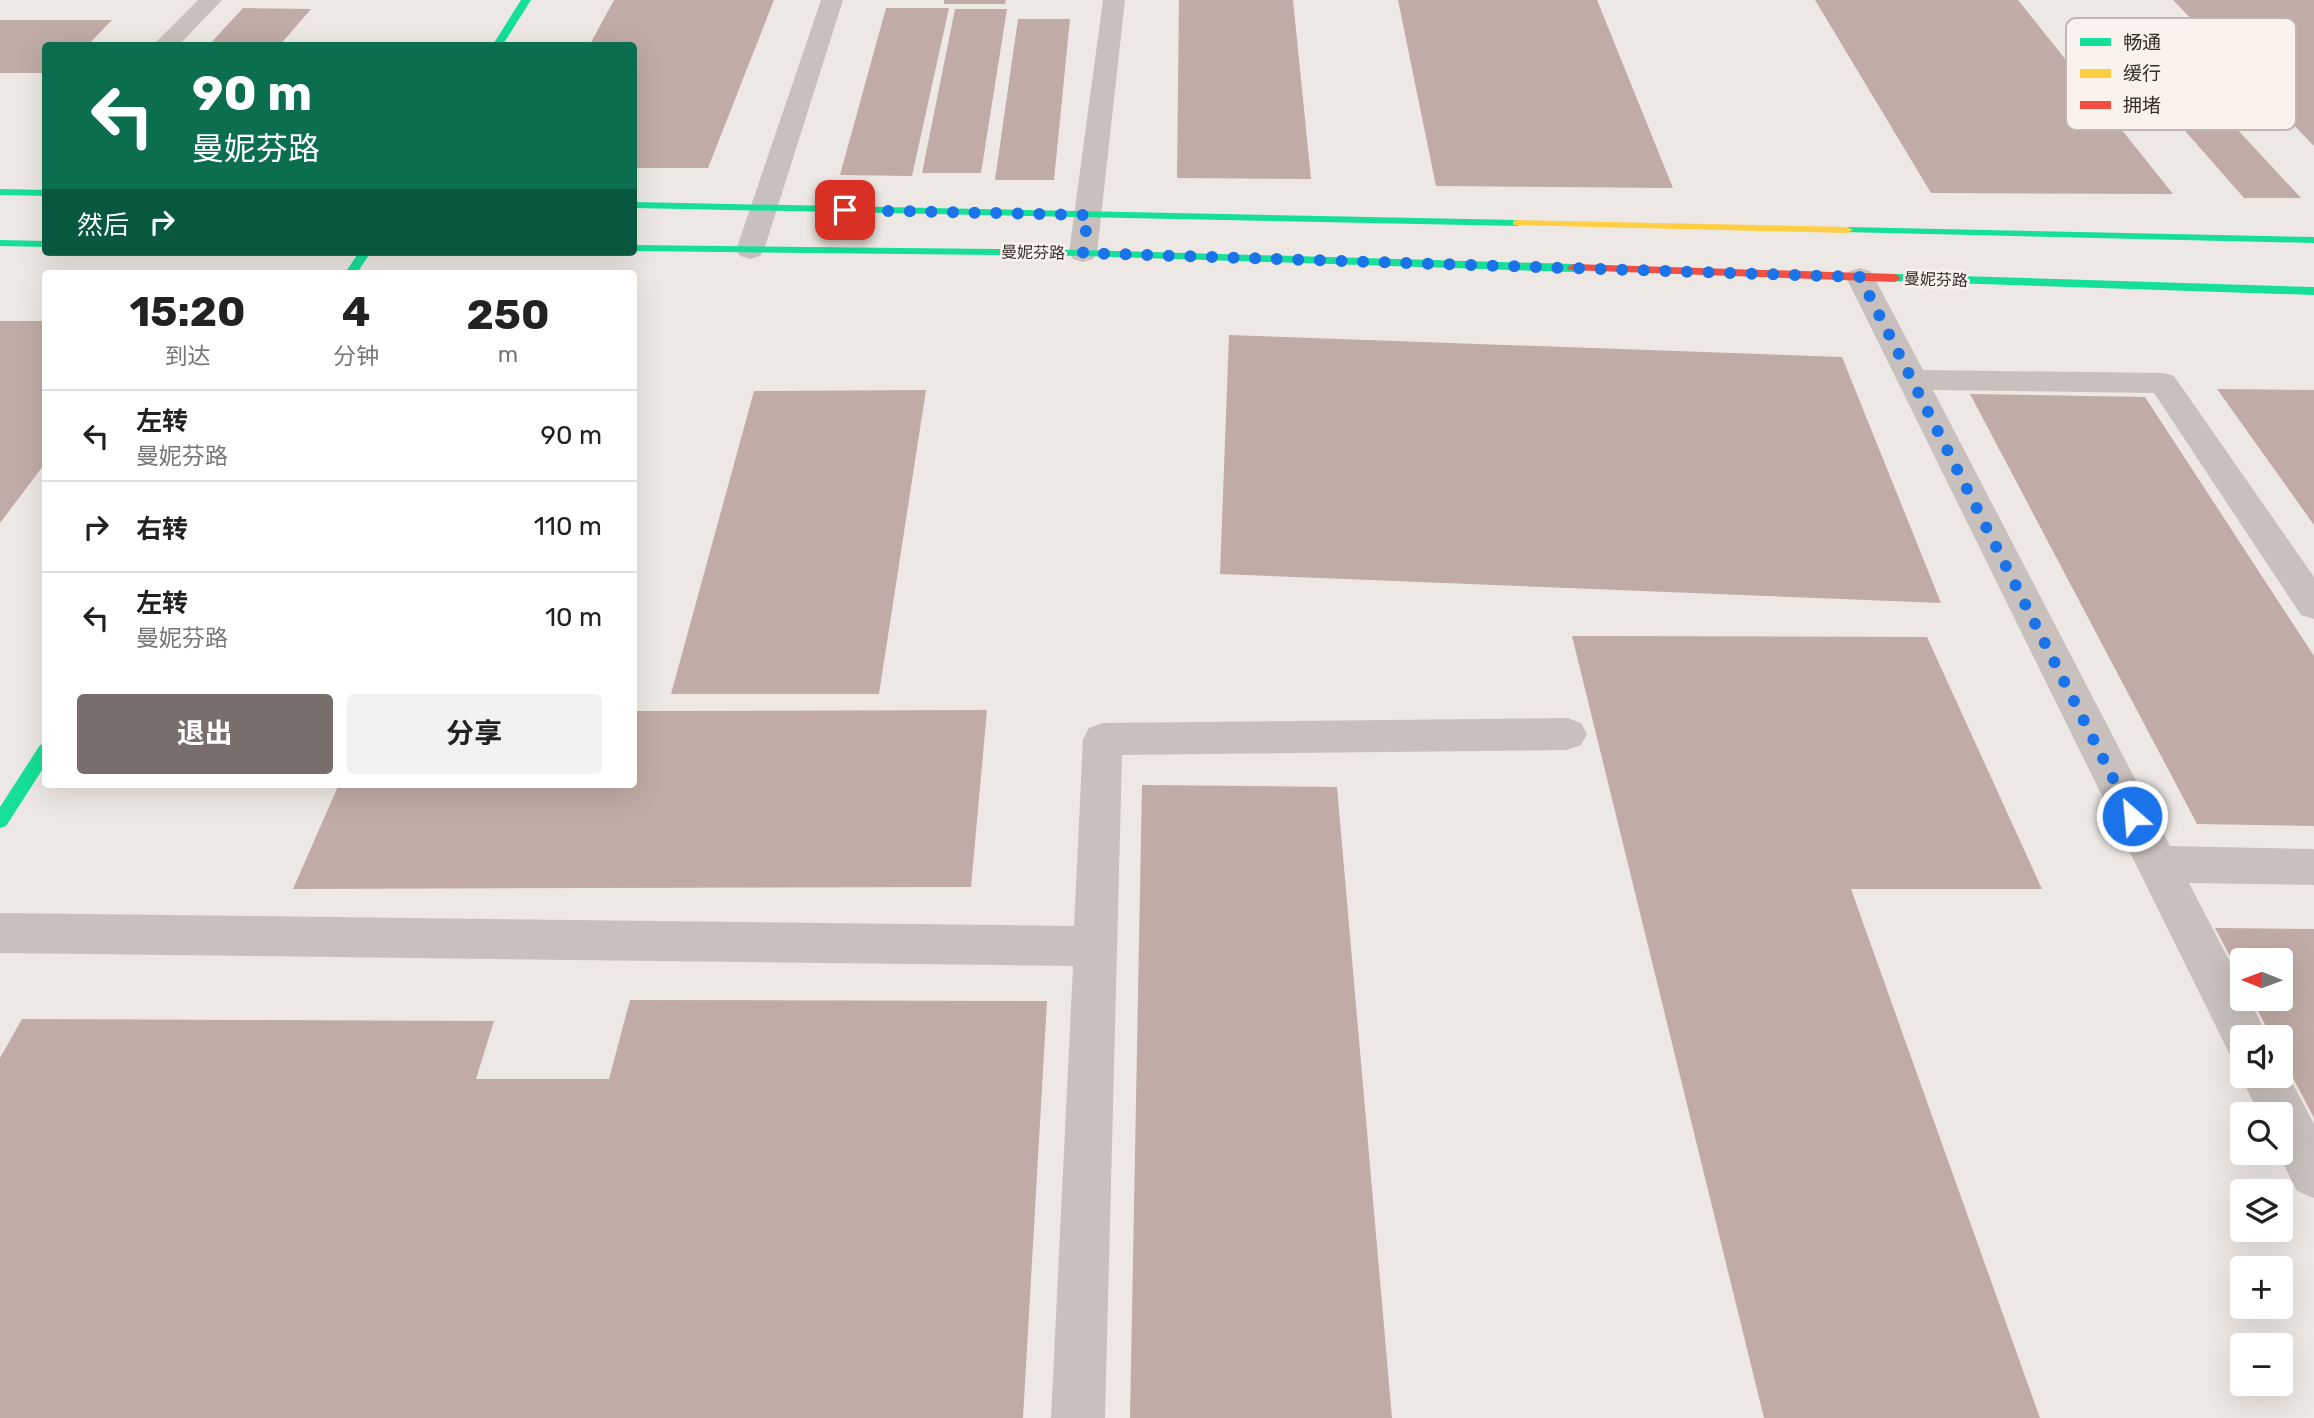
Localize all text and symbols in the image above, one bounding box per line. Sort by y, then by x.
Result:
legend [2066,18,2296,130]
text: 畅通 [2123,31,2161,54]
text: 缓行 [2123,62,2161,85]
text: 90 m [192,64,312,122]
icon: left [77,70,168,161]
text: 拥堵 [2123,94,2161,117]
text: 曼妮芬路 [192,130,320,168]
pin [815,180,875,240]
icon: arrive [826,191,864,229]
icon: right [143,203,181,241]
text: 然后 [77,210,129,241]
street label: 曼妮芬路 [1001,242,1065,263]
street label: 曼妮芬路 [1904,269,1968,290]
text: 15:20 [129,287,246,337]
text: 4 [342,287,370,337]
text: 250 [467,290,550,340]
text: m [498,340,518,368]
text: 到达 [165,342,211,370]
text: 分钟 [333,342,379,370]
text: 左转 [136,406,188,437]
icon: left [77,417,115,455]
text: 90 m [541,420,602,451]
text: 曼妮芬路 [136,442,228,470]
icon: right [77,508,115,546]
text: 110 m [534,511,602,542]
text: 右转 [136,514,188,545]
text: 左转 [136,588,188,619]
icon: left [77,599,115,637]
text: 10 m [545,602,602,633]
text: 曼妮芬路 [136,624,228,652]
button: 退出 [77,694,333,774]
button: 分享 [347,694,602,774]
position arrow [2095,779,2169,853]
north arrow [2230,948,2292,1012]
map controls [2230,948,2293,1396]
button: sound [2230,1025,2293,1088]
button: search [2230,1102,2293,1165]
button: layers [2230,1179,2293,1242]
button: + [2230,1256,2293,1319]
button: − [2230,1333,2293,1396]

